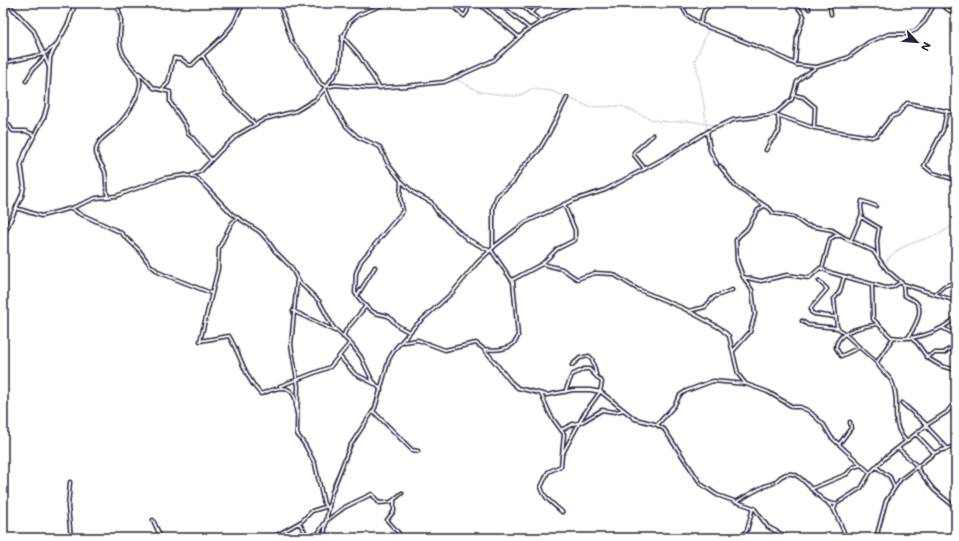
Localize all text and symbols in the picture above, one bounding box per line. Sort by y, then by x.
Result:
north arrow [897,22,937,62]
text: N [918,40,935,54]

